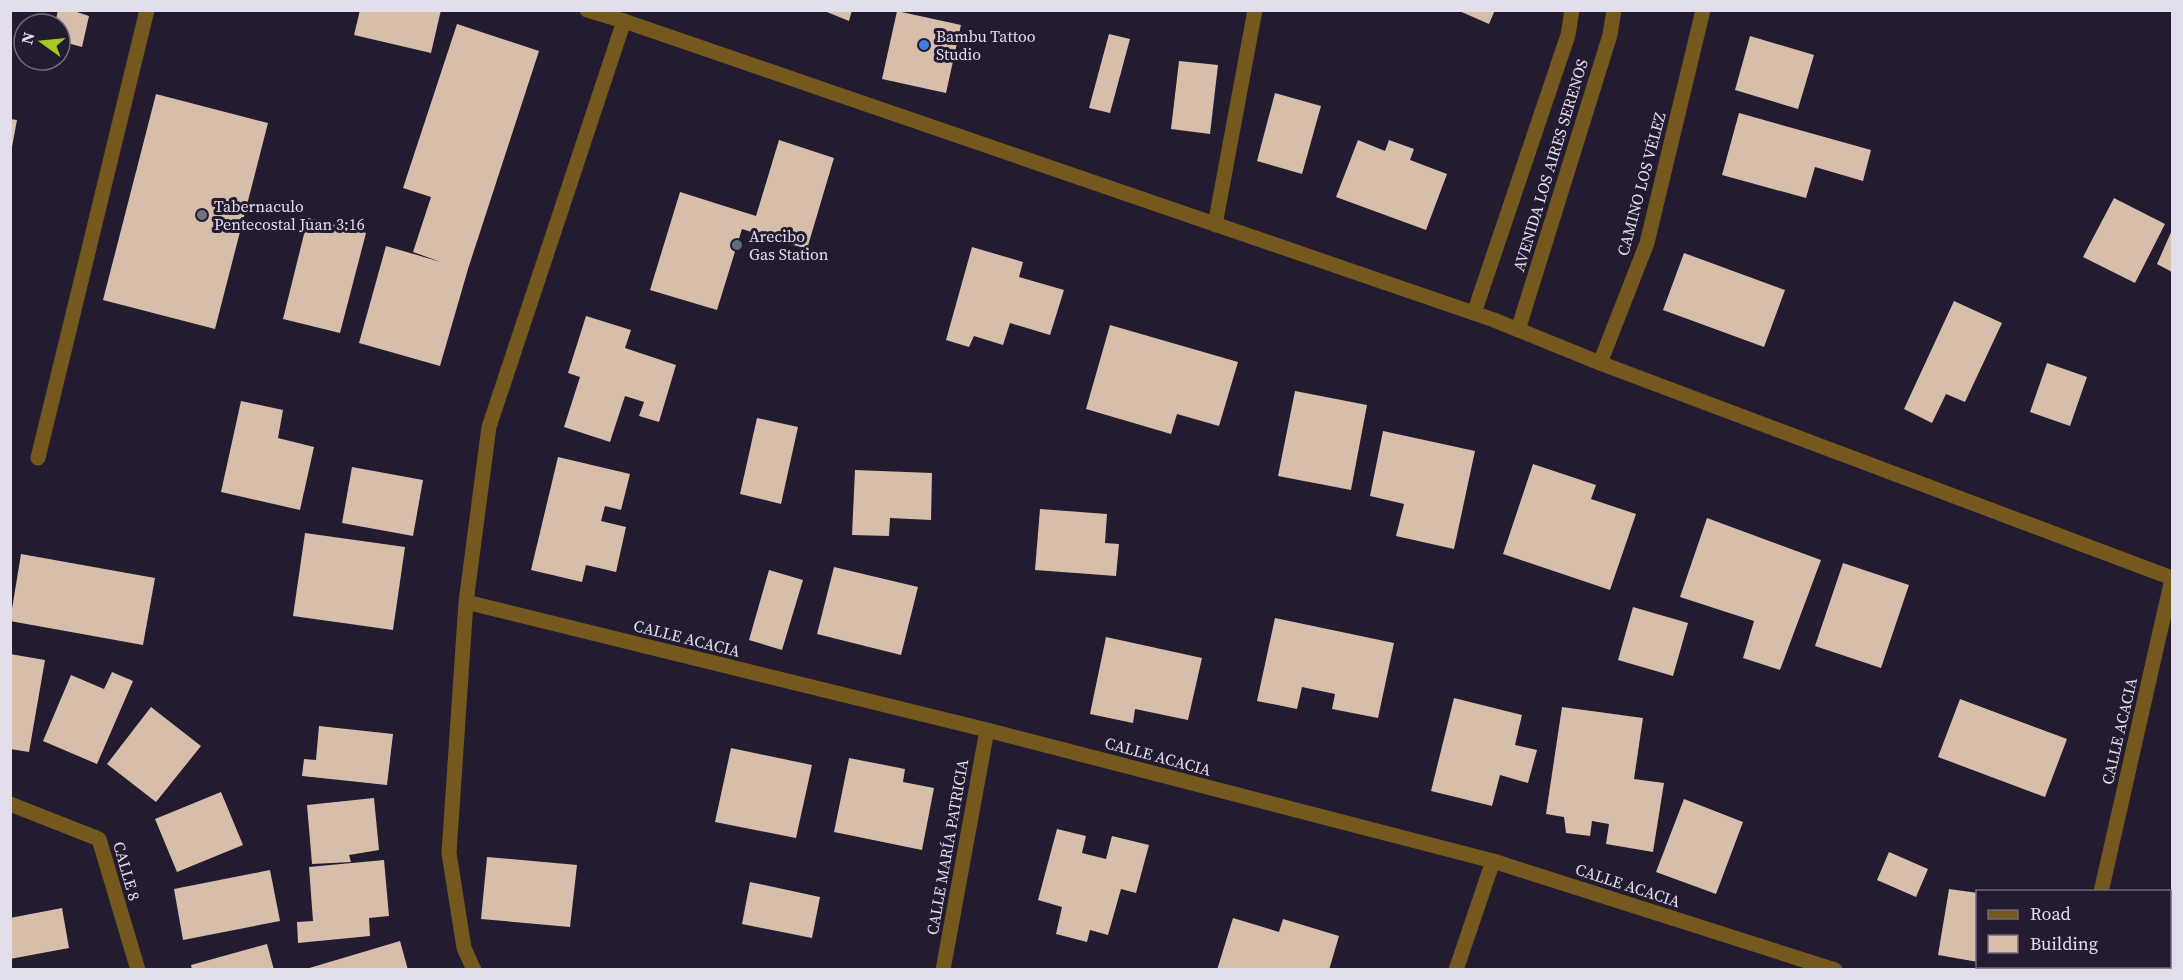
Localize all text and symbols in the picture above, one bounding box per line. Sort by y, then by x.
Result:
north arrow [12,12,72,72]
place label: Bambu Tattoo Studio [936,25,1036,65]
text: N [15,29,40,47]
marker: Bambu Tattoo Studio [917,38,931,52]
street label: AVENIDA LOS AIRES SERENOS [1507,56,1593,274]
street label: CAMINO LOS VÉLEZ [1611,110,1671,258]
place label: Tabernaculo Pentecostal Juan 3:16 [214,195,365,235]
marker: Tabernaculo Pentecostal Juan 3:16 [195,208,209,222]
place label: Arecibo Gas Station [749,225,829,265]
marker: Arecibo Gas Station [730,238,744,252]
street label: CALLE ACACIA [631,614,743,662]
street label: CALLE ACACIA [2096,675,2142,787]
street label: CALLE ACACIA [1102,731,1214,781]
street label: CALLE MARÍA PATRICIA [921,757,973,937]
street label: CALLE 8 [108,839,146,903]
street label: CALLE ACACIA [1573,858,1684,912]
legend [1976,890,2171,968]
text: Road [2030,901,2071,926]
text: Building [2030,931,2098,956]

